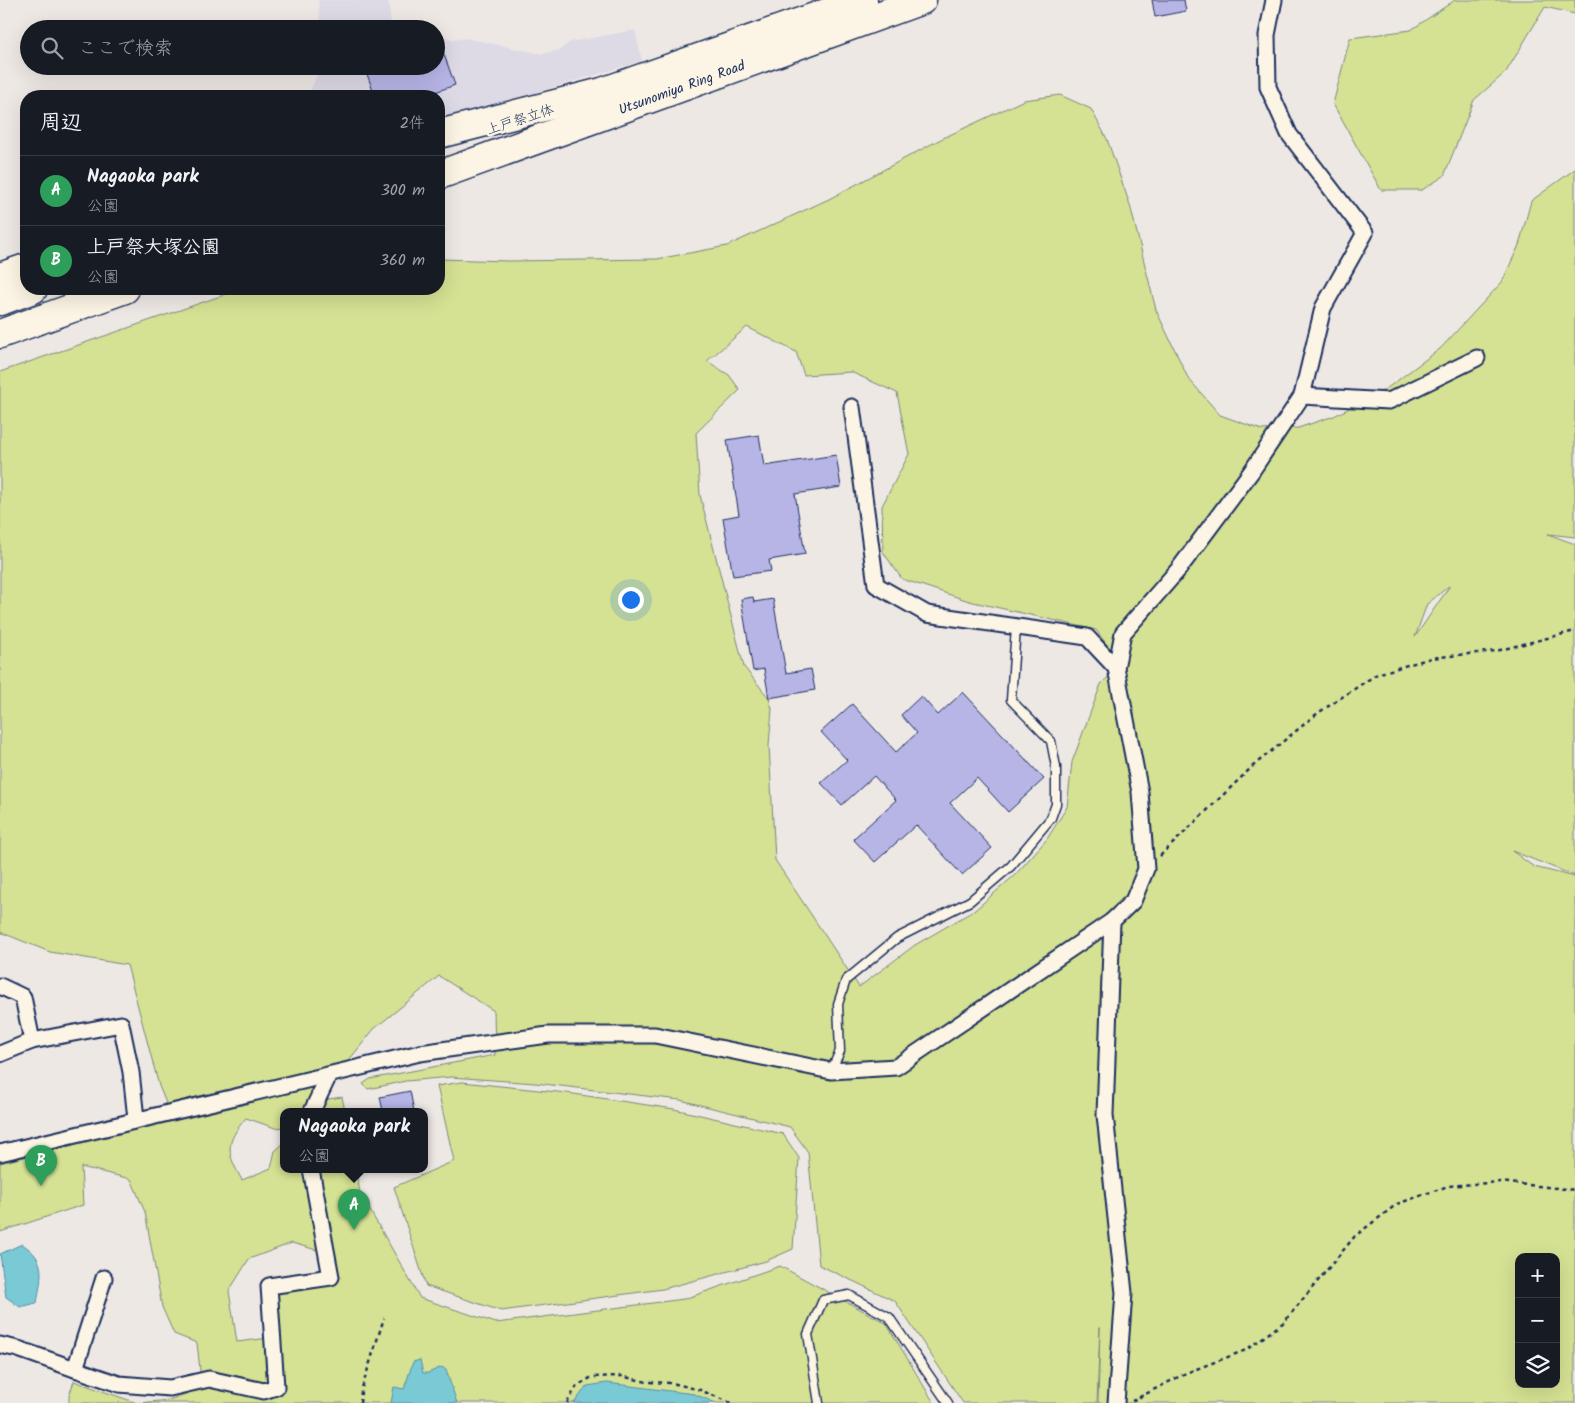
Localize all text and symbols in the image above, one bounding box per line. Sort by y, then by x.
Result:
search box [20,20,445,75]
icon: search [38,34,66,62]
text: ここで検索 [78,34,173,64]
street label: Utsunomiya Ring Road [616,55,749,121]
street label: 上戸祭立体 [484,99,557,141]
text: 周辺 [40,107,82,140]
text: 2件 [400,111,425,136]
text: Nagaoka park [87,162,199,192]
text: A [51,178,61,203]
text: 300 m [381,178,425,203]
text: 公園 [87,194,119,219]
text: 上戸祭大塚公園 [87,233,220,263]
text: B [51,248,61,273]
text: 360 m [380,248,425,273]
text: 公園 [87,265,119,290]
your location [618,587,644,613]
popup [280,1108,428,1173]
text: Nagaoka park [298,1112,410,1142]
text: 公園 [298,1144,330,1169]
pin: B [25,1145,57,1186]
pin: A [338,1189,370,1230]
map controls [1515,1253,1560,1388]
button: + [1515,1253,1560,1298]
button: − [1515,1298,1560,1343]
button: layers [1515,1343,1560,1388]

